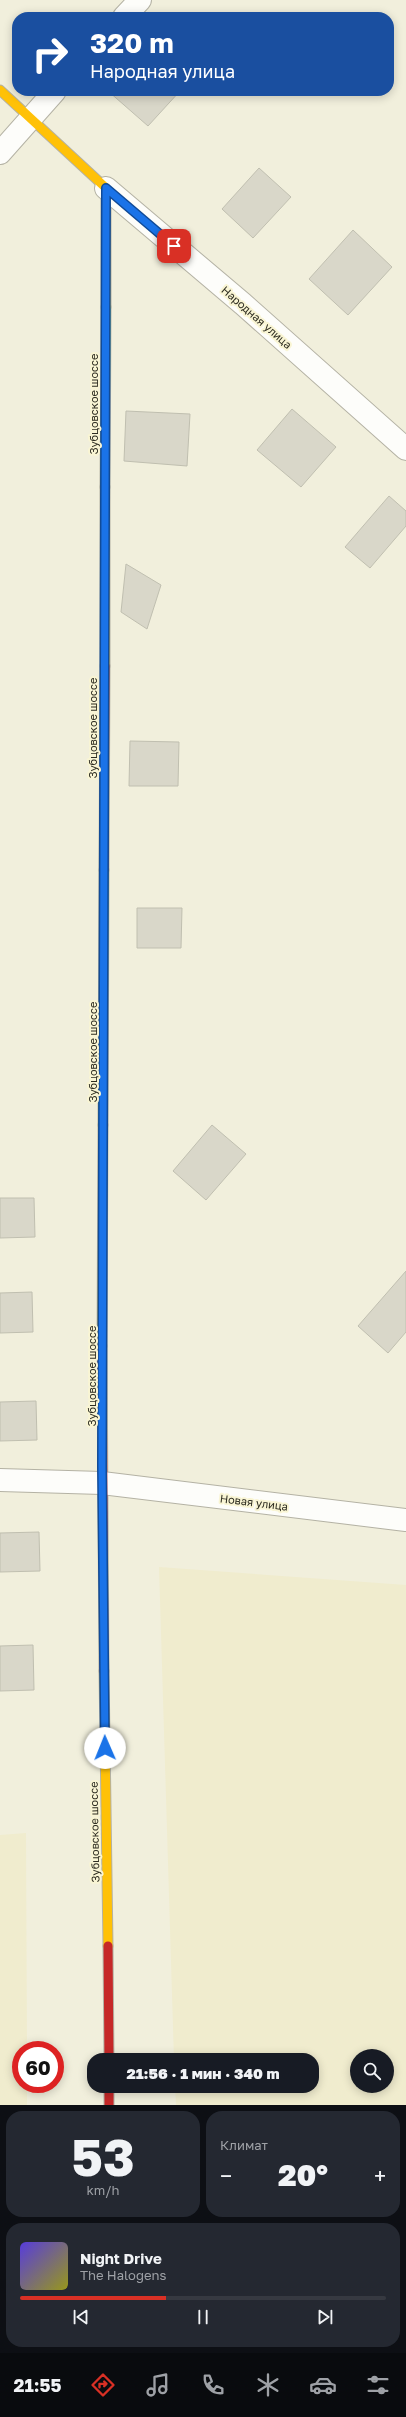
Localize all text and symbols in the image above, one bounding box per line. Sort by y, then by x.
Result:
text: 320 m [90,26,174,59]
icon: right [24,28,76,80]
text: Народная улица [90,60,235,82]
pin [157,229,191,263]
icon: arrive [163,235,185,257]
street label: Народная улица [219,283,295,351]
street label: Зубцовское шоссе [87,354,100,454]
street label: Зубцовское шоссе [86,678,99,778]
street label: Зубцовское шоссе [86,1002,99,1102]
street label: Зубцовское шоссе [85,1326,98,1426]
street label: Новая улица [219,1491,289,1513]
position arrow [84,1727,126,1769]
street label: Зубцовское шоссе [87,1781,101,1883]
speed limit sign: 60 [12,2041,64,2093]
map controls [350,2049,394,2093]
button: search [350,2049,394,2093]
text: 21:56 · 1 мин · 340 m [126,2064,280,2082]
text: 53 [71,2125,135,2187]
text: Климат [220,2137,268,2153]
text: 20° [278,2157,328,2193]
text: − [220,2162,232,2189]
text: + [374,2162,386,2189]
text: km/h [86,2182,120,2198]
text: Night Drive [80,2249,162,2267]
text: The Halogens [80,2267,166,2283]
icon: previous [70,2306,92,2328]
icon: pause [192,2306,214,2328]
icon: next [314,2306,336,2328]
icon: directions [89,2371,117,2399]
icon: music [144,2371,172,2399]
icon: phone [199,2371,227,2399]
icon: climate [254,2371,282,2399]
icon: car [309,2371,337,2399]
icon: filters [364,2371,392,2399]
text: 21:55 [14,2374,62,2396]

